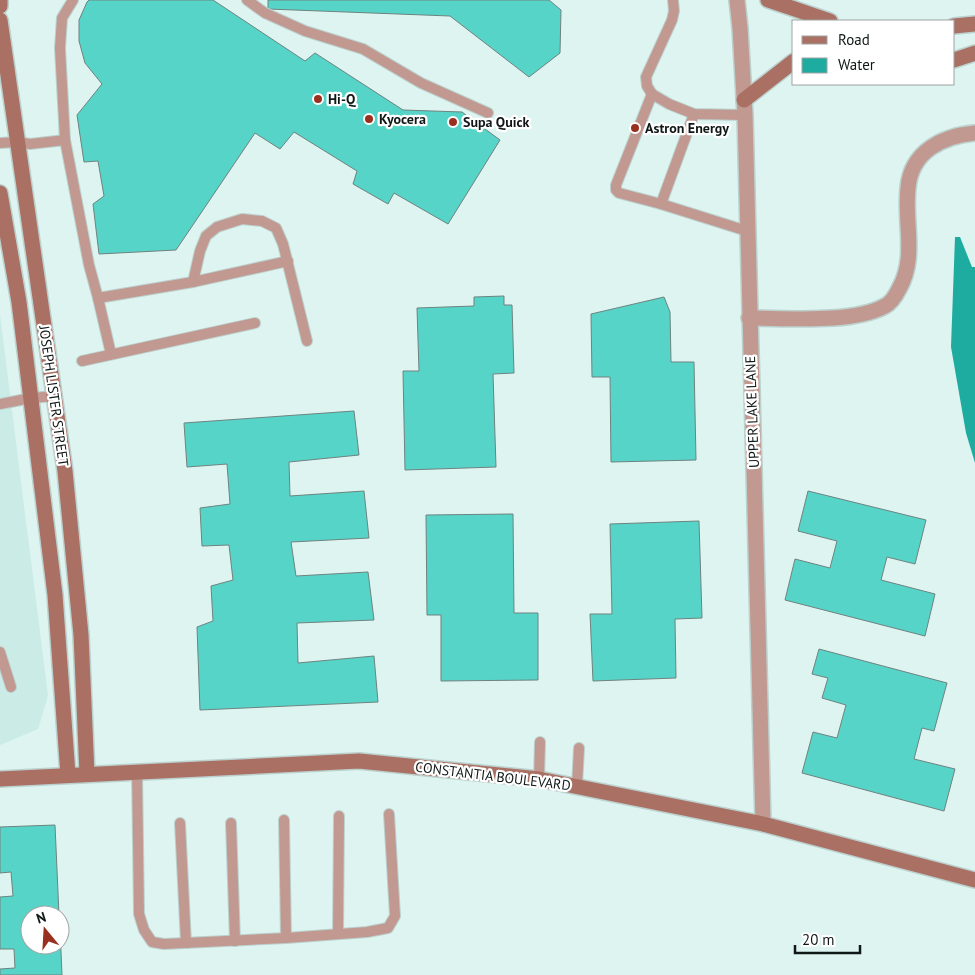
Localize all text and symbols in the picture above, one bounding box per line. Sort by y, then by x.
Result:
legend [792,20,955,85]
text: Road [838,30,870,49]
text: Water [838,55,875,74]
place label: Hi-Q [328,90,356,108]
marker: Hi-Q [312,93,324,105]
place label: Kyocera [379,110,426,128]
marker: Kyocera [363,113,375,125]
place label: Supa Quick [463,113,530,131]
marker: Supa Quick [447,116,459,128]
place label: Astron Energy [645,119,729,137]
marker: Astron Energy [629,122,641,134]
street label: JOSEPH LISTER STREET [35,323,73,468]
street label: UPPER LAKE LANE [741,356,763,468]
street label: CONSTANTIA BOULEVARD [414,758,572,794]
north arrow [20,905,70,955]
text: N [34,908,48,928]
scale bar [795,922,860,954]
text: 20 m [802,930,835,949]

